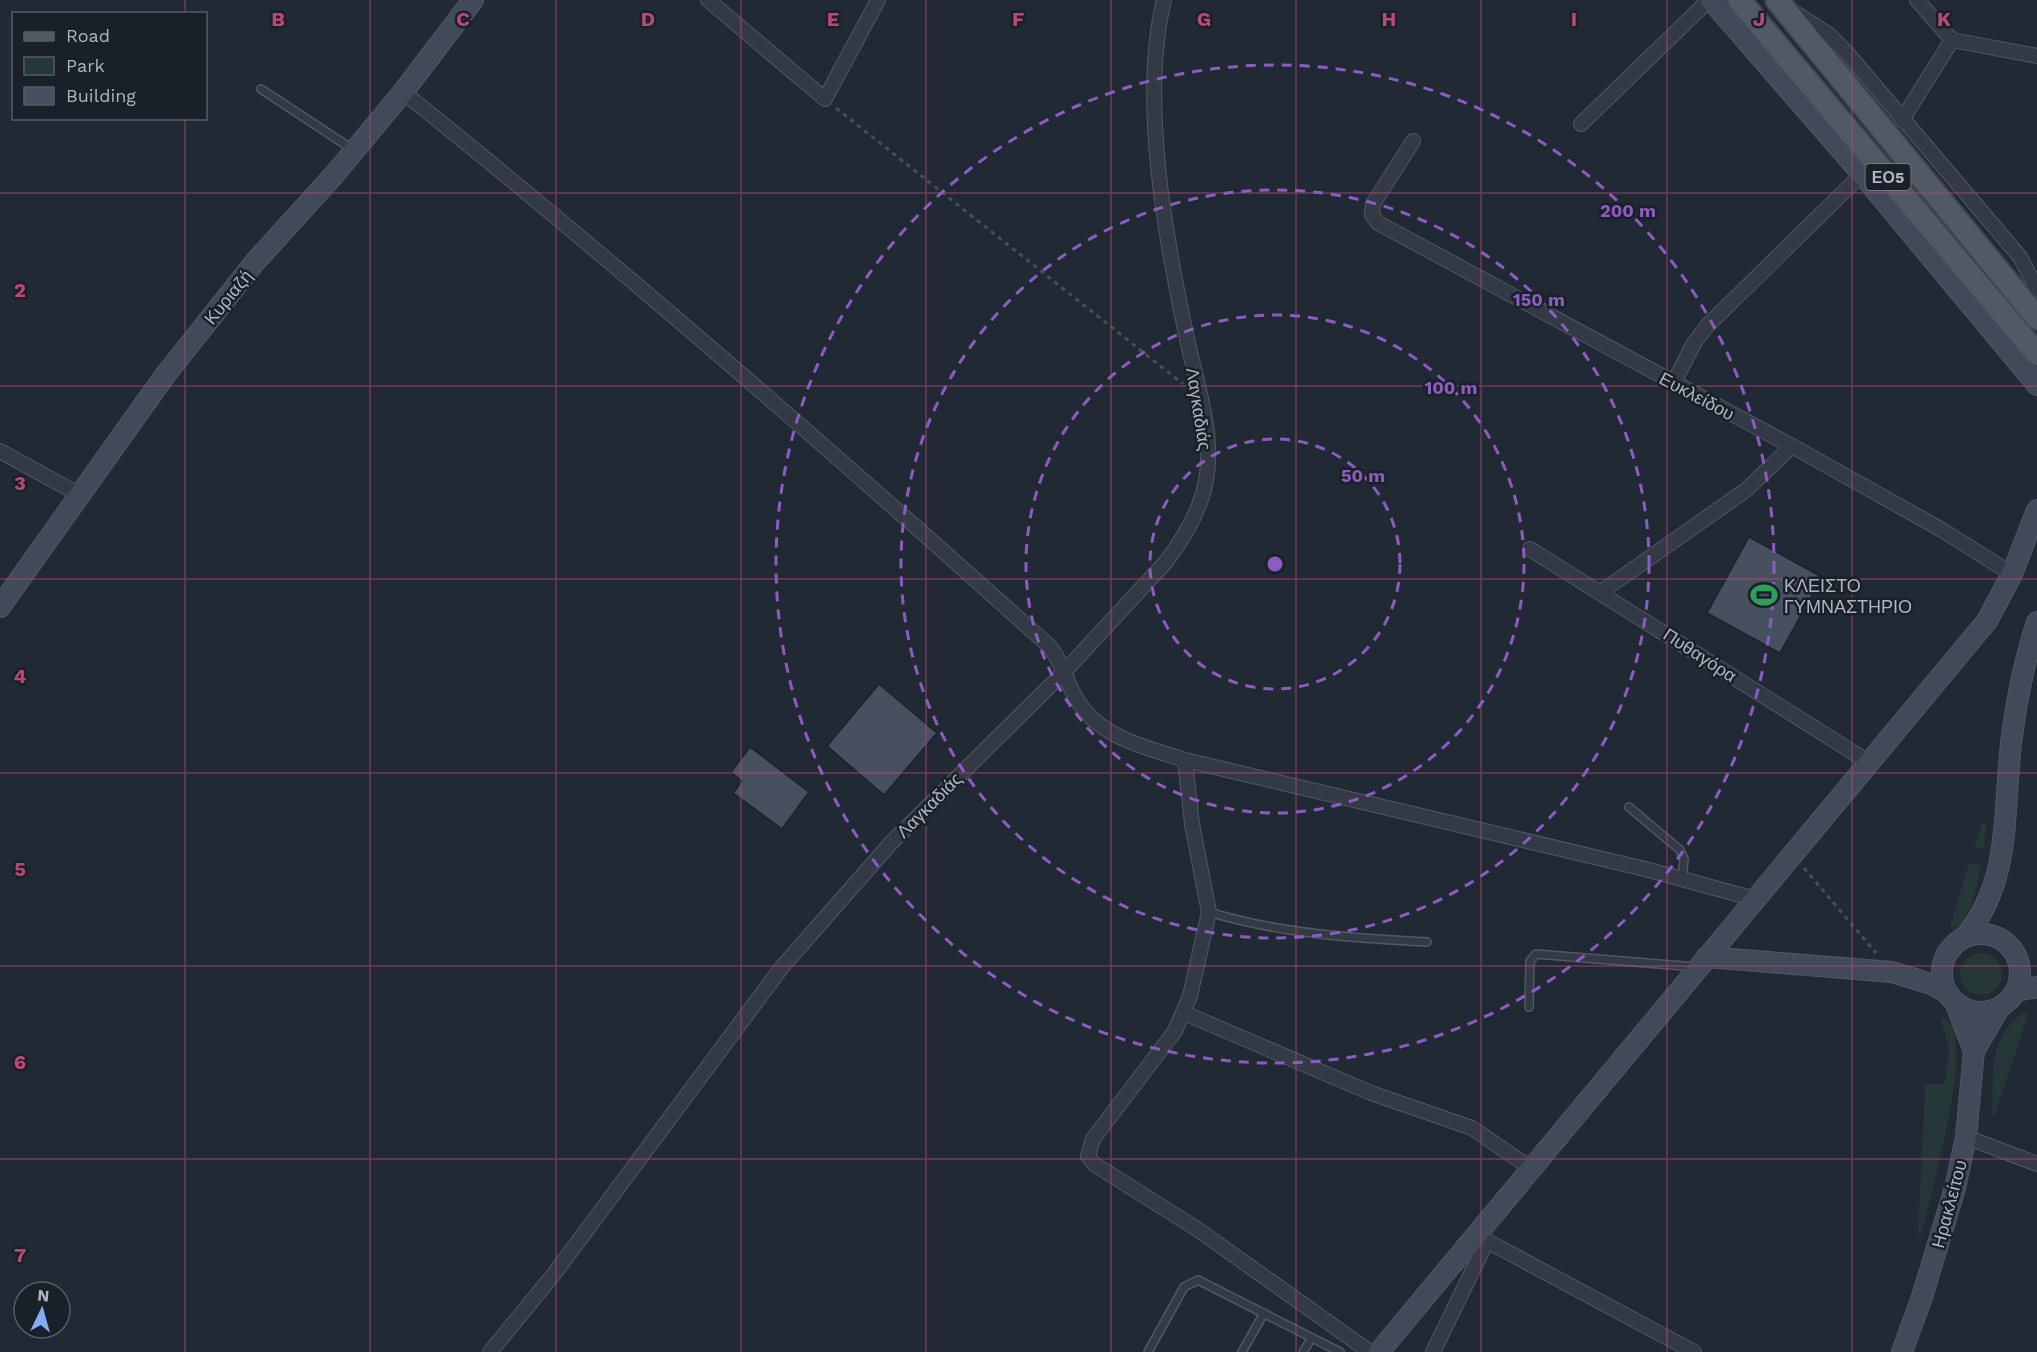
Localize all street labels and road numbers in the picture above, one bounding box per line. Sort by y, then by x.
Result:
road number: ΕΟ5 [1866,164,1910,190]
street label: Κυριαζή [200,265,256,329]
street label: Λαγκαδιάς [1182,366,1216,452]
street label: Ευκλείδου [1656,368,1738,424]
street label: Πυθαγόρα [1660,624,1740,686]
street label: Λαγκαδιάς [892,768,966,842]
street label: Ηρακλείτου [1927,1158,1971,1250]

